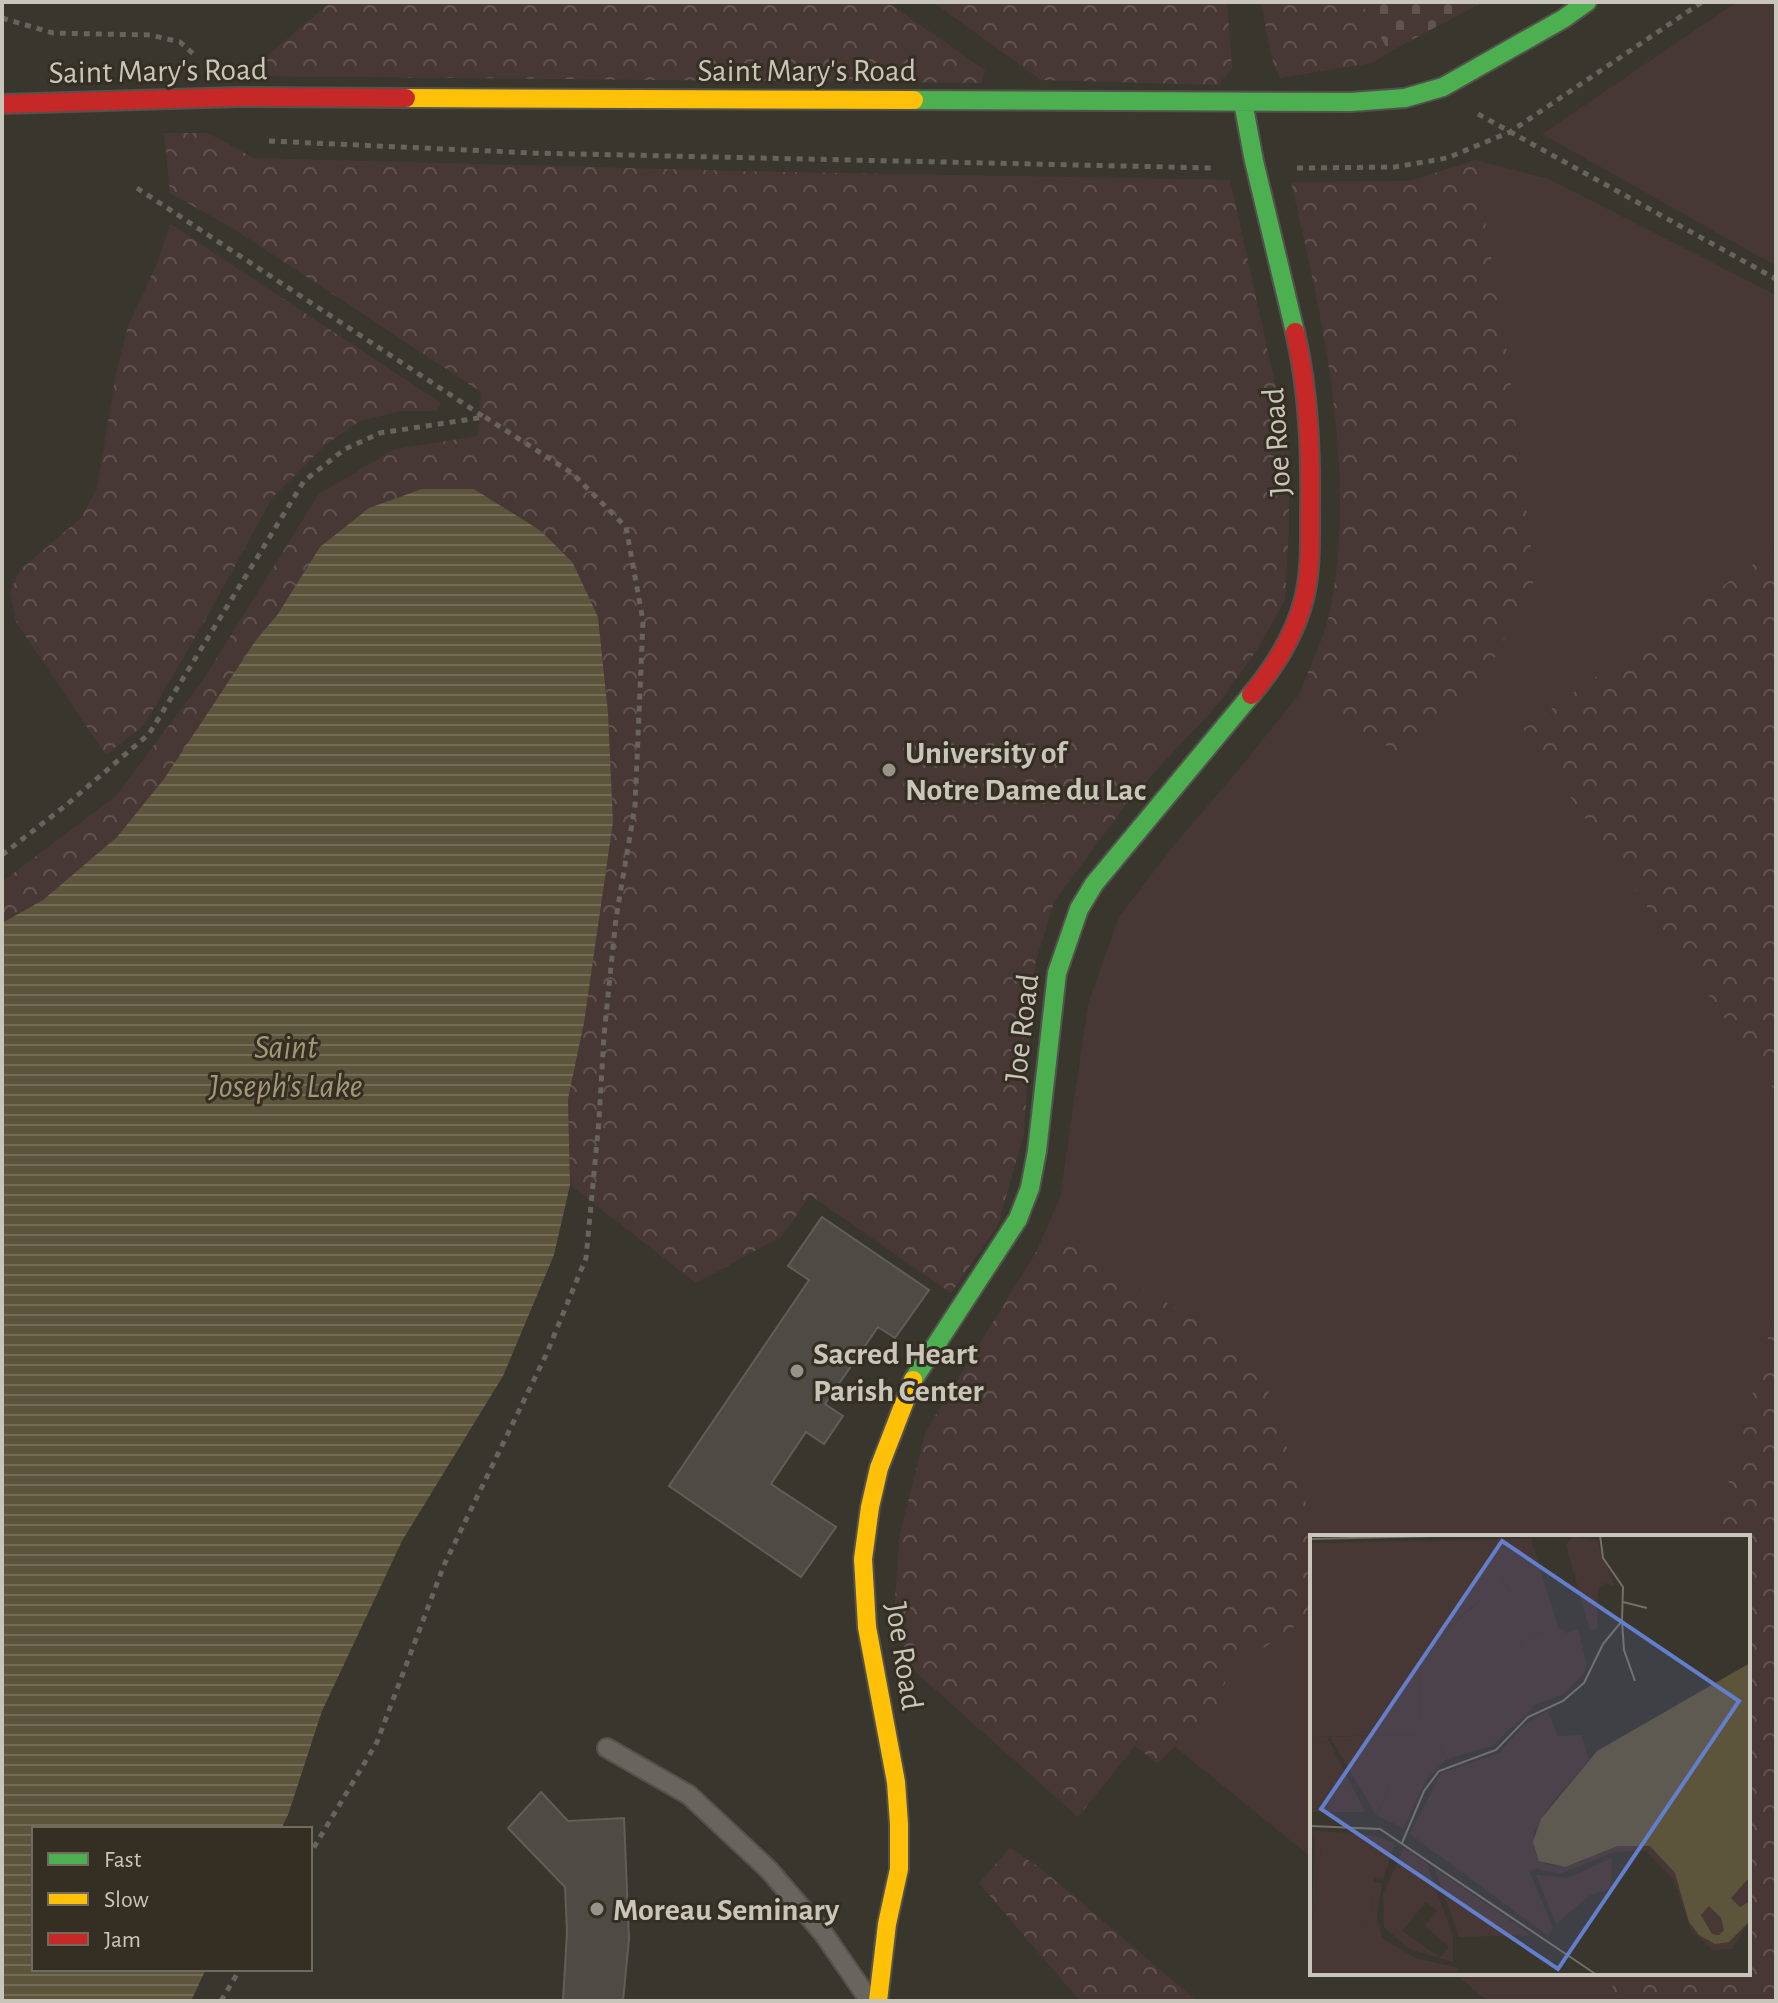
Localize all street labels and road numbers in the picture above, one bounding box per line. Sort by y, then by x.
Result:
street label: Saint Mary's Road [48,53,268,89]
street label: Saint Mary's Road [698,55,916,87]
street label: Joe Road [1257,387,1297,497]
street label: Joe Road [999,972,1044,1084]
street label: Joe Road [880,1600,928,1712]

